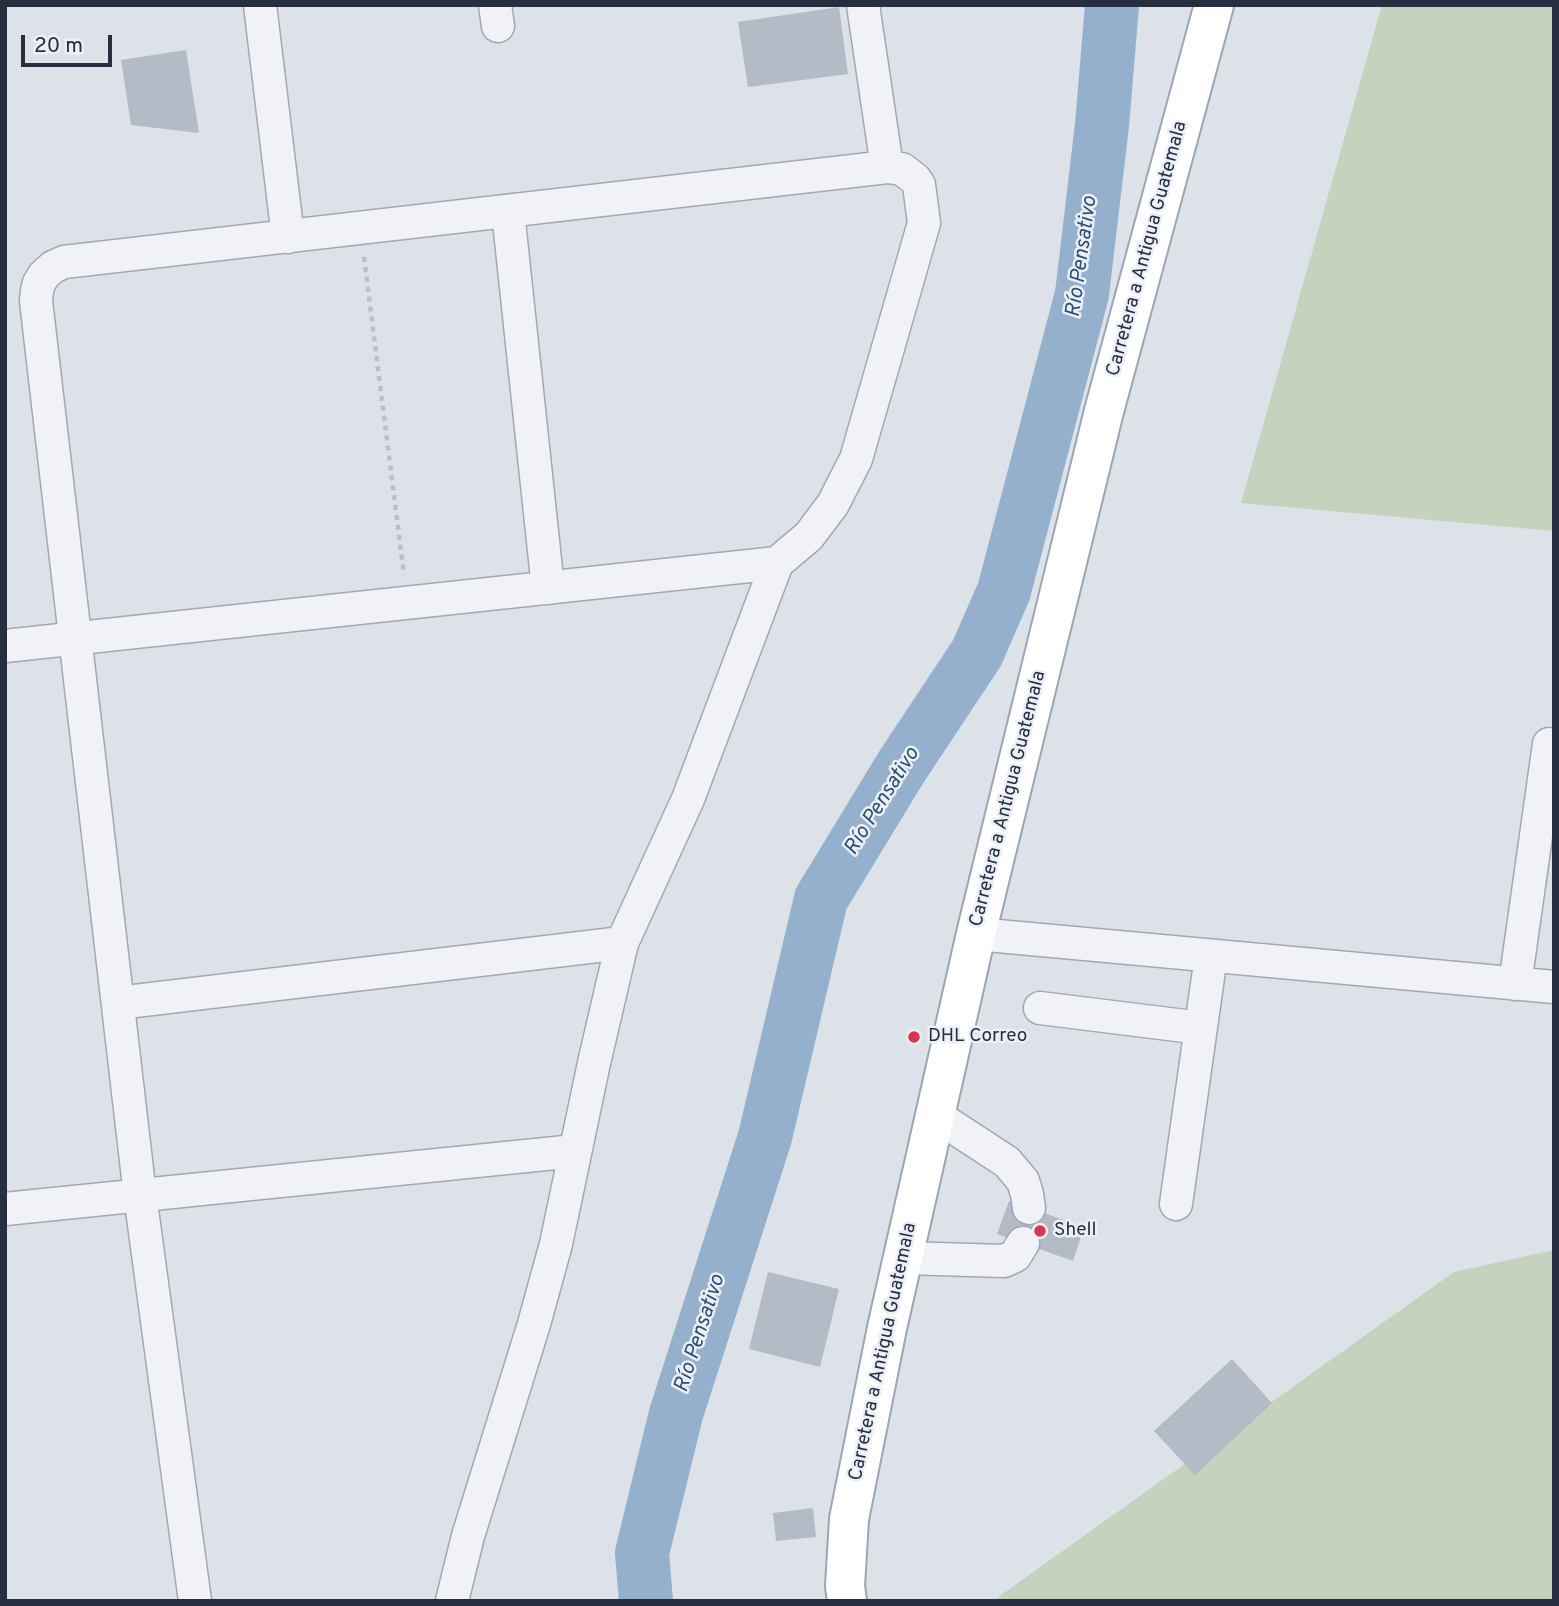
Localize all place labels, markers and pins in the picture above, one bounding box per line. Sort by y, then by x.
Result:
place label: DHL Correo [928,1026,1027,1048]
marker: DHL Correo [906,1029,922,1045]
place label: Shell [1054,1220,1097,1242]
marker: Shell [1032,1223,1048,1239]

